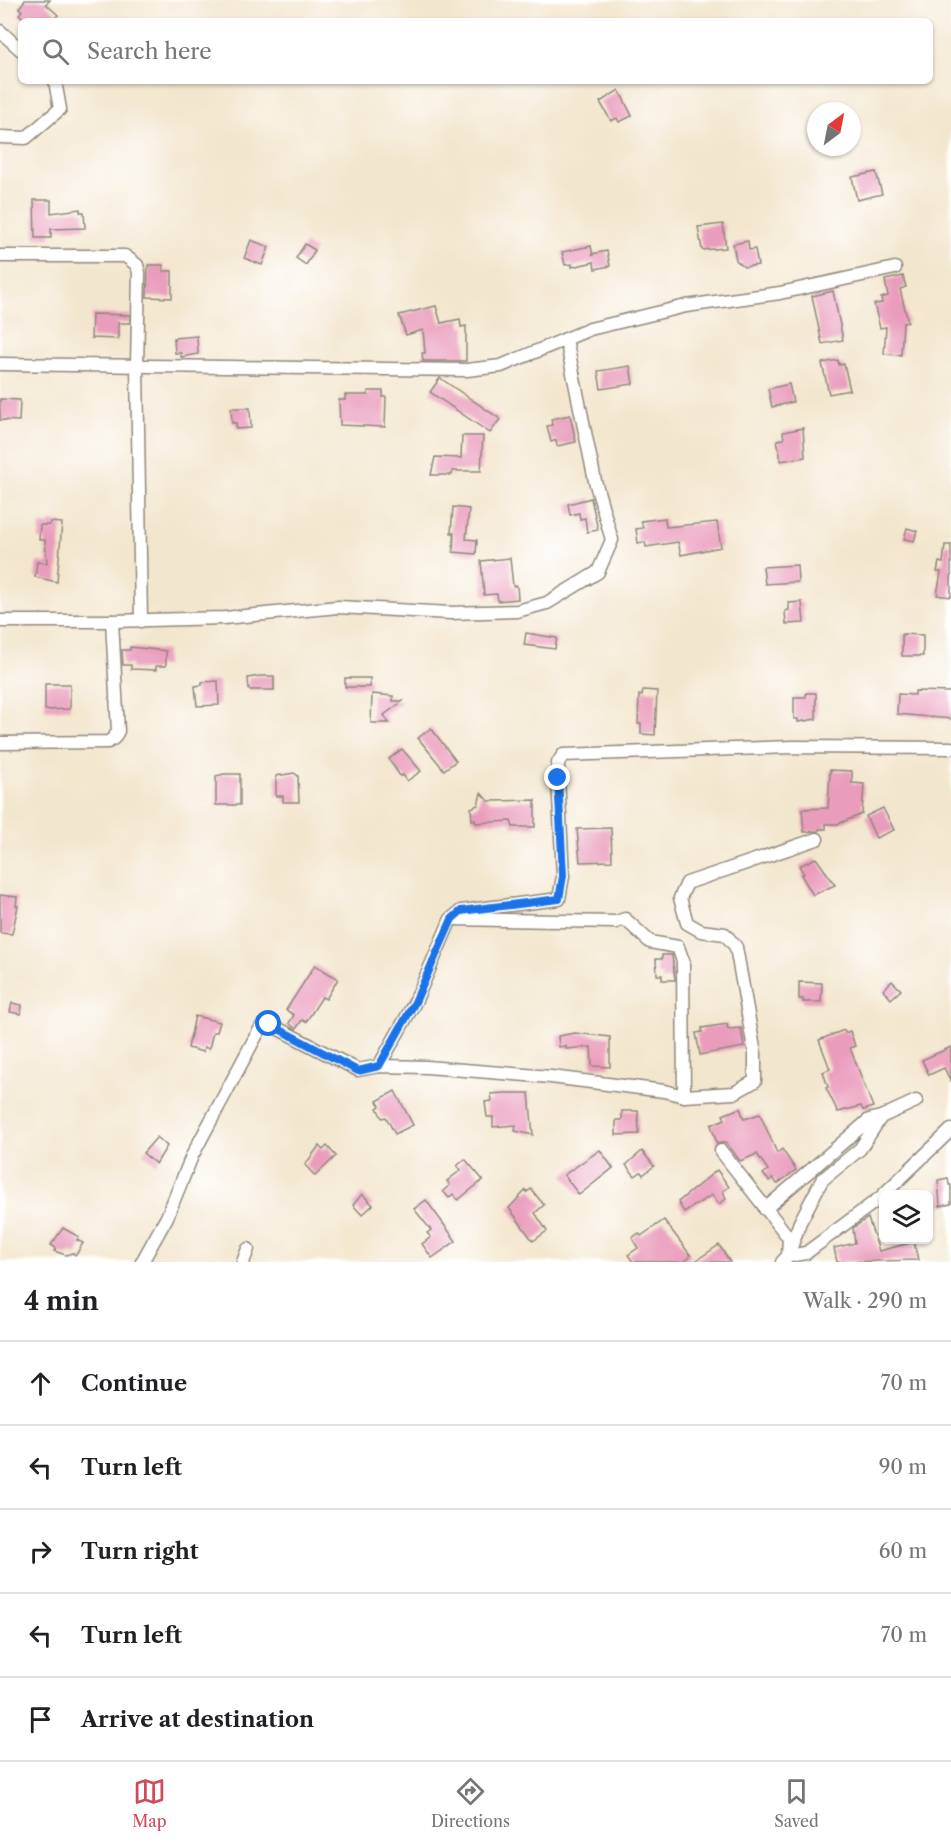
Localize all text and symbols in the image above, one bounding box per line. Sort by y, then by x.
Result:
search box [18,18,933,84]
icon: search [39,35,72,68]
text: Search here [87,38,212,65]
north arrow [807,102,861,156]
route end [544,764,570,790]
route start [255,1010,281,1036]
map controls [879,1190,933,1244]
button: layers [879,1190,933,1244]
text: 4 min [24,1285,99,1317]
text: Walk · 290 m [803,1289,927,1313]
icon: ahead [24,1367,57,1400]
text: Continue [81,1370,187,1397]
text: 70 m [881,1371,927,1395]
icon: left [24,1451,57,1484]
text: Turn left [81,1454,182,1481]
text: 90 m [879,1455,927,1479]
icon: right [24,1535,57,1568]
text: Turn right [81,1538,199,1565]
text: 60 m [879,1539,927,1563]
icon: left [24,1619,57,1652]
text: Turn left [81,1622,182,1649]
text: 70 m [881,1623,927,1647]
icon: arrive [24,1703,57,1736]
text: Arrive at destination [81,1706,314,1733]
tab: Map [132,1775,167,1831]
tab: Directions [431,1775,510,1831]
tab: Saved [774,1775,819,1831]

